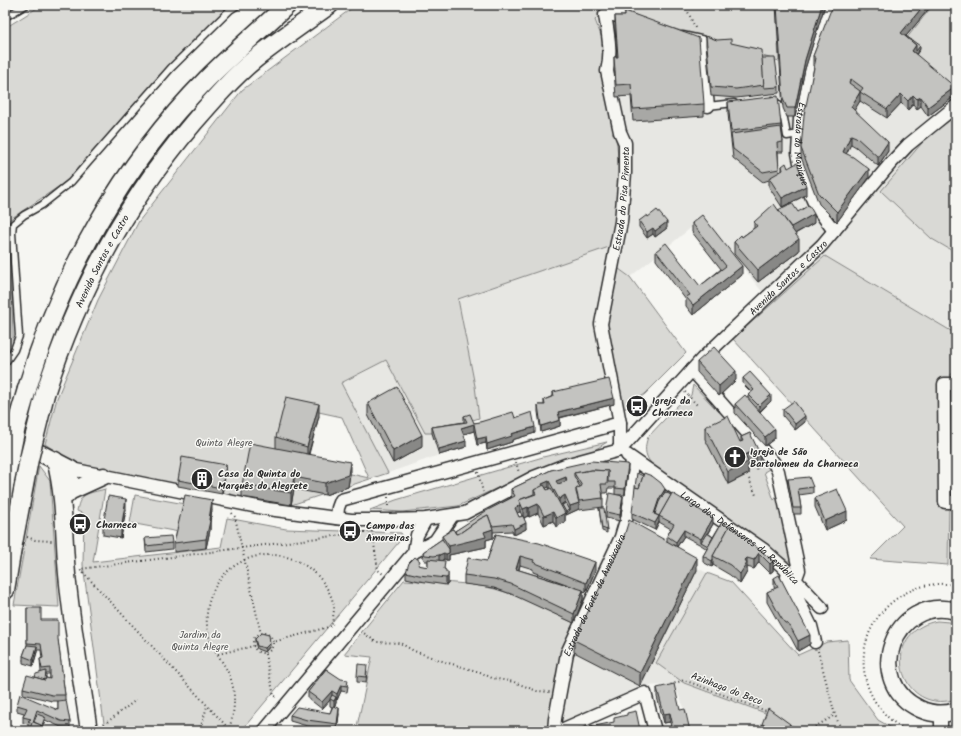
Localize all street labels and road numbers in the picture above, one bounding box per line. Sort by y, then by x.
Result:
street label: Estrada do Manique [789,101,813,189]
street label: Estrada do Pisa Pimenta [609,146,634,252]
street label: Avenida Santos e Castro [72,211,134,310]
street label: Avenida Santos e Castro [746,236,832,320]
street label: Largo dos Defensores da República [677,487,803,589]
street label: Estrada do Forte da Ameixoeira [560,532,630,659]
street label: Azinhaga do Beco [689,668,765,710]

